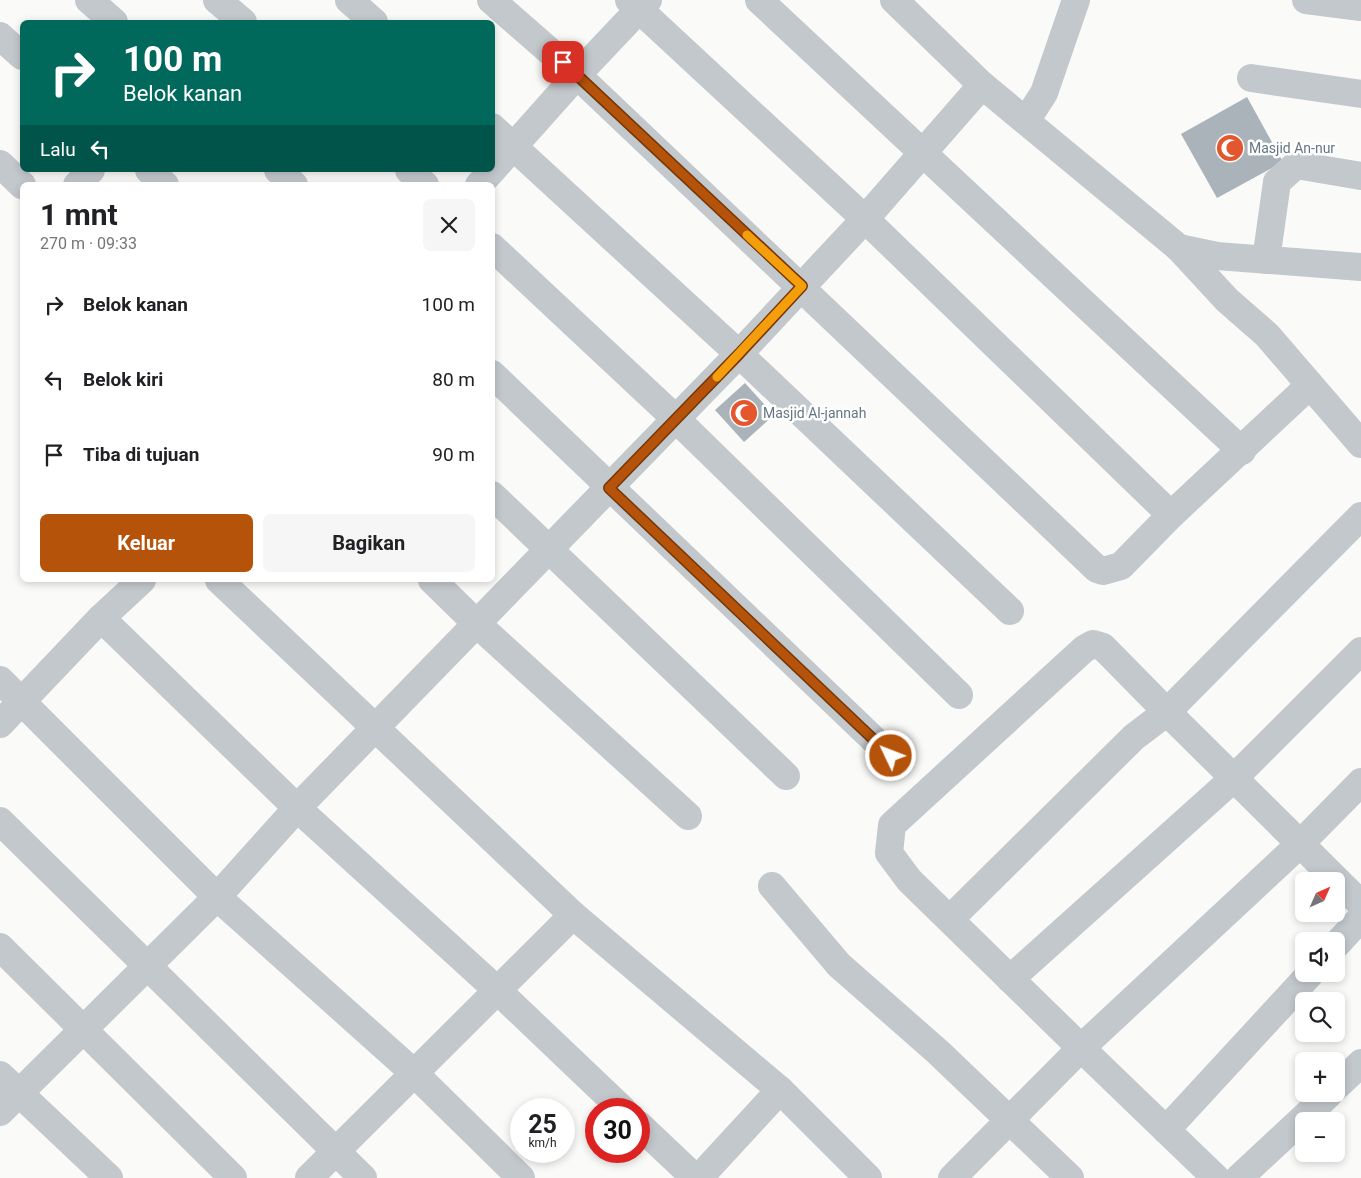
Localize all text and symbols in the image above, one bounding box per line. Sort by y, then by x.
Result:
text: 100 m [123,39,222,80]
icon: right [40,40,105,105]
pin [542,41,584,83]
icon: arrive [549,48,577,76]
text: Belok kanan [123,81,242,106]
mosque icon: Masjid An-nur [1215,133,1245,163]
icon: left [86,135,114,163]
text: Lalu [40,138,76,161]
place label: Masjid An-nur [1249,140,1335,156]
text: 1 mnt [40,197,118,232]
button: close [423,199,475,251]
text: 270 m · 09:33 [40,234,137,253]
icon: right [40,291,68,319]
text: Belok kanan [83,293,188,316]
text: 100 m [422,293,475,316]
icon: left [40,366,68,394]
text: Belok kiri [83,368,163,391]
text: 80 m [432,368,475,391]
mosque icon: Masjid Al-jannah [729,398,759,428]
place label: Masjid Al-jannah [763,405,866,421]
icon: arrive [40,441,68,469]
text: Tiba di tujuan [83,443,199,466]
text: 90 m [432,443,475,466]
button: Keluar [40,514,253,572]
button: Bagikan [263,514,475,572]
position arrow [864,729,916,781]
north arrow [1295,872,1345,922]
map controls [1295,872,1345,1162]
button: sound [1295,932,1345,982]
button: search [1295,992,1345,1042]
button: + [1295,1052,1345,1102]
speed limit sign: 30 [585,1098,650,1163]
text: 25 [528,1110,557,1139]
button: − [1295,1112,1345,1162]
text: km/h [528,1136,557,1150]

